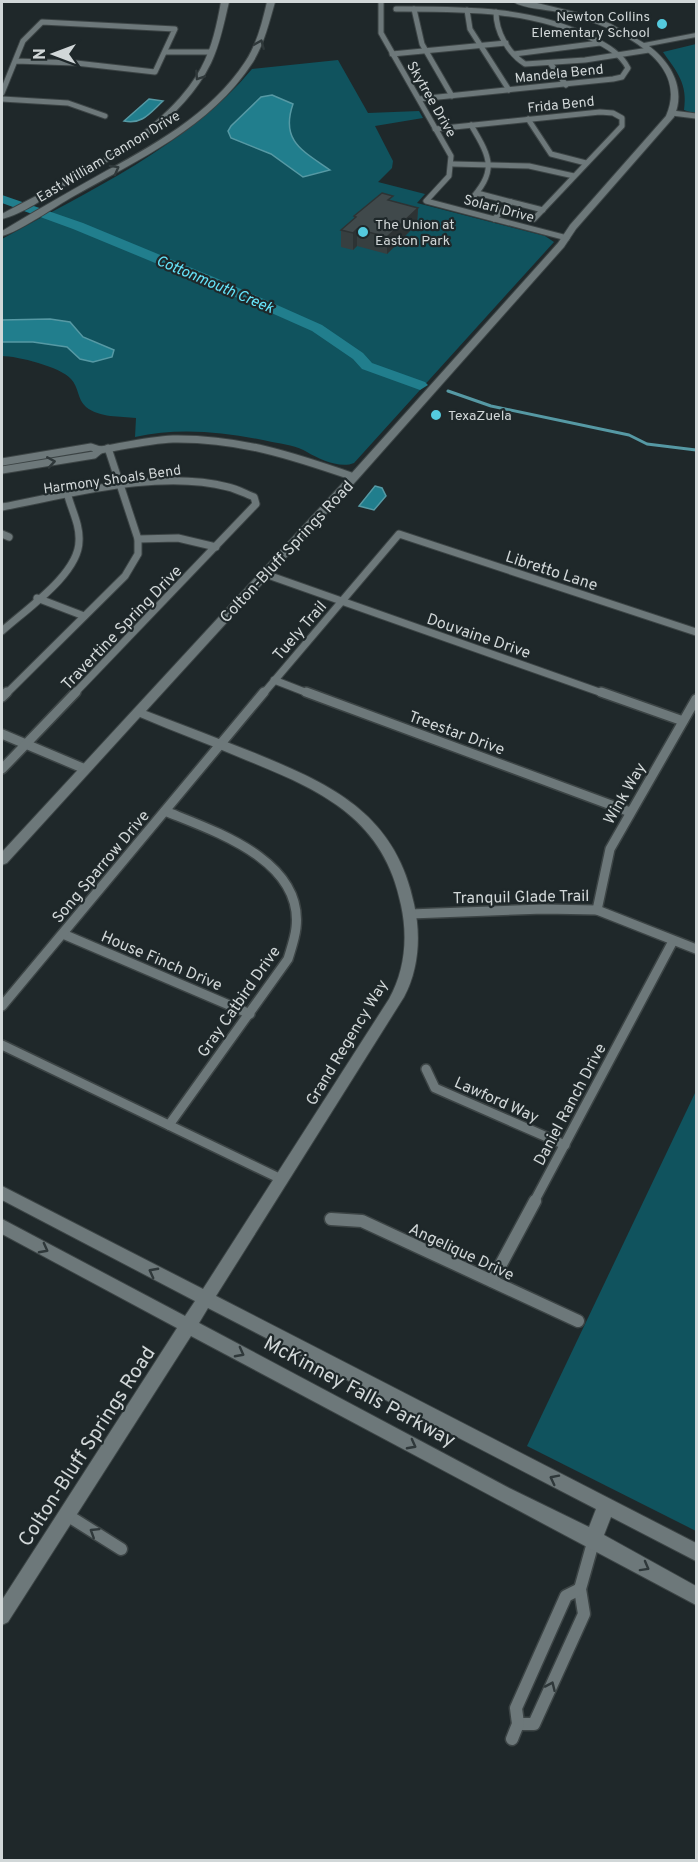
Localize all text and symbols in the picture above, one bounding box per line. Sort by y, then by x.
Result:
place label: Newton Collins Elementary School [531,9,650,42]
marker: Newton Collins Elementary School [655,17,669,31]
north arrow [24,24,84,84]
one-way arrow [253,39,265,50]
text: N [31,48,51,60]
street label: Skytree Drive [402,59,459,141]
street label: Mandela Bend [514,61,604,88]
one-way arrow [195,69,206,80]
street label: Frida Bend [527,94,595,117]
street label: East William Cannon Drive [34,108,184,207]
one-way arrow [109,165,120,176]
street label: Solari Drive [461,192,536,227]
place label: The Union at Easton Park [375,217,455,250]
marker: The Union at Easton Park [356,225,370,239]
water label: Cottonmouth Creek [153,252,276,319]
marker: TexaZuela [429,408,443,422]
place label: TexaZuela [448,408,512,425]
one-way arrow [46,456,56,469]
street label: Harmony Shoals Bend [42,462,182,499]
street label: Colton-Bluff Springs Road [216,477,359,628]
street label: Libretto Lane [503,548,600,596]
street label: Travertine Spring Drive [58,562,187,695]
street label: Tuely Trail [269,597,332,665]
street label: Douvaine Drive [424,610,533,664]
street label: Treestar Drive [406,707,507,761]
street label: Wink Way [600,759,651,829]
street label: Song Sparrow Drive [48,807,155,928]
street label: Tranquil Glade Trail [452,887,590,909]
street label: House Finch Drive [98,927,225,996]
street label: Gray Catbird Drive [194,943,285,1062]
street label: Grand Regency Way [302,976,393,1110]
street label: Daniel Ranch Drive [530,1040,611,1170]
street label: Lawford Way [451,1073,542,1128]
street label: Angelique Drive [405,1220,517,1286]
one-way arrow [38,1242,48,1253]
one-way arrow [149,1268,159,1279]
street label: McKinney Falls Parkway [258,1331,460,1454]
street label: Colton-Bluff Springs Road [13,1342,162,1552]
one-way arrow [234,1346,244,1357]
one-way arrow [406,1438,416,1449]
one-way arrow [549,1475,560,1486]
one-way arrow [90,1528,100,1540]
one-way arrow [639,1560,649,1571]
one-way arrow [544,1681,556,1692]

